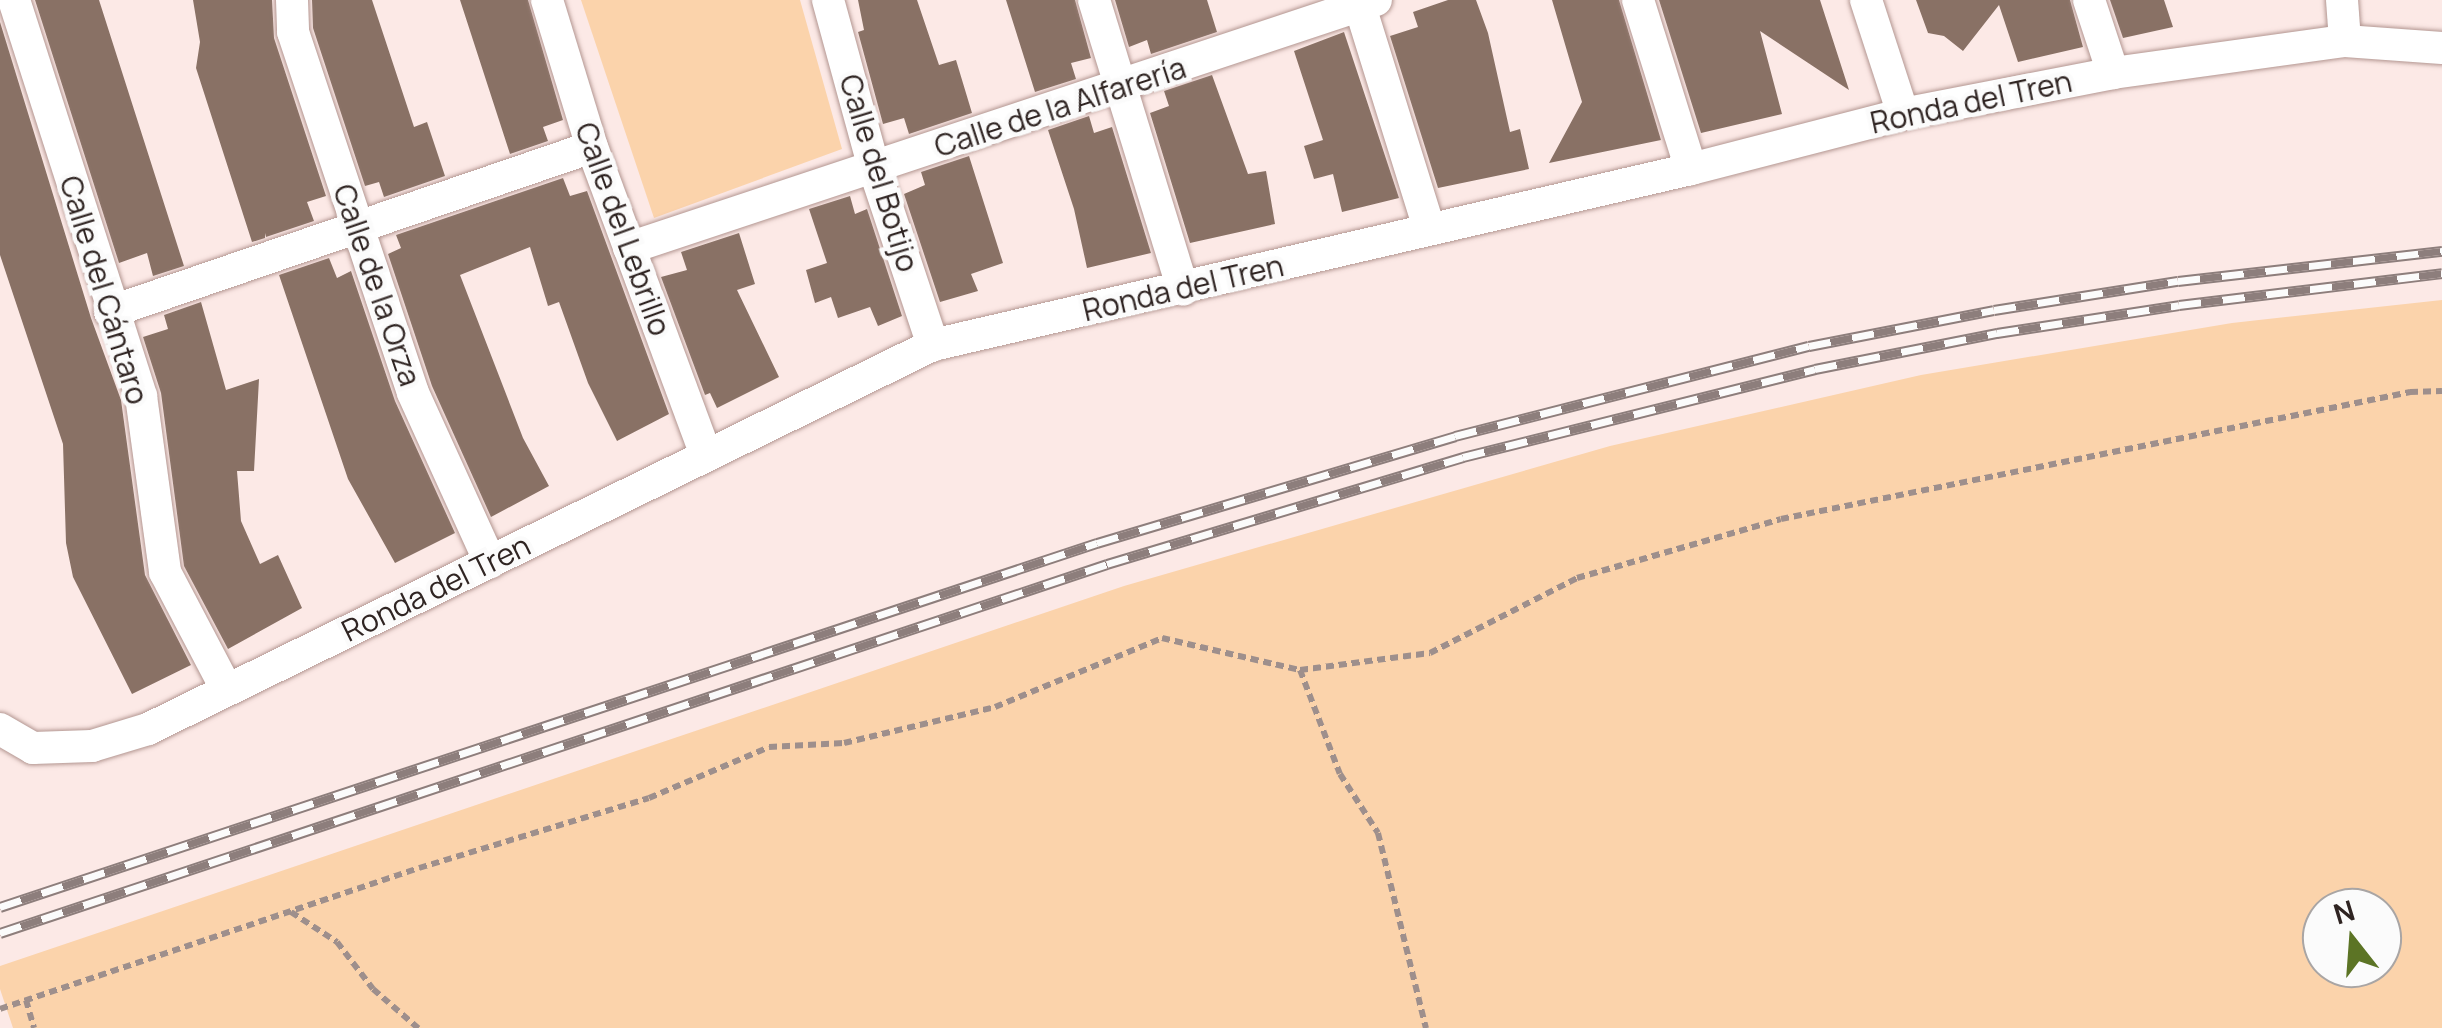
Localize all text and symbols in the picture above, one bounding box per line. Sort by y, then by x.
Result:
street label: Calle de la Alfarería [930,49,1190,165]
street label: Ronda del Tren [1867,63,2075,141]
street label: Calle del Botijo [832,70,926,276]
street label: Calle del Lebrillo [568,118,678,340]
street label: Calle del Cántaro [52,171,156,409]
street label: Calle de la Orza [326,179,428,391]
street label: Ronda del Tren [1079,247,1287,329]
street label: Ronda del Tren [336,527,536,649]
north arrow [2302,888,2402,988]
text: N [2329,890,2359,932]

